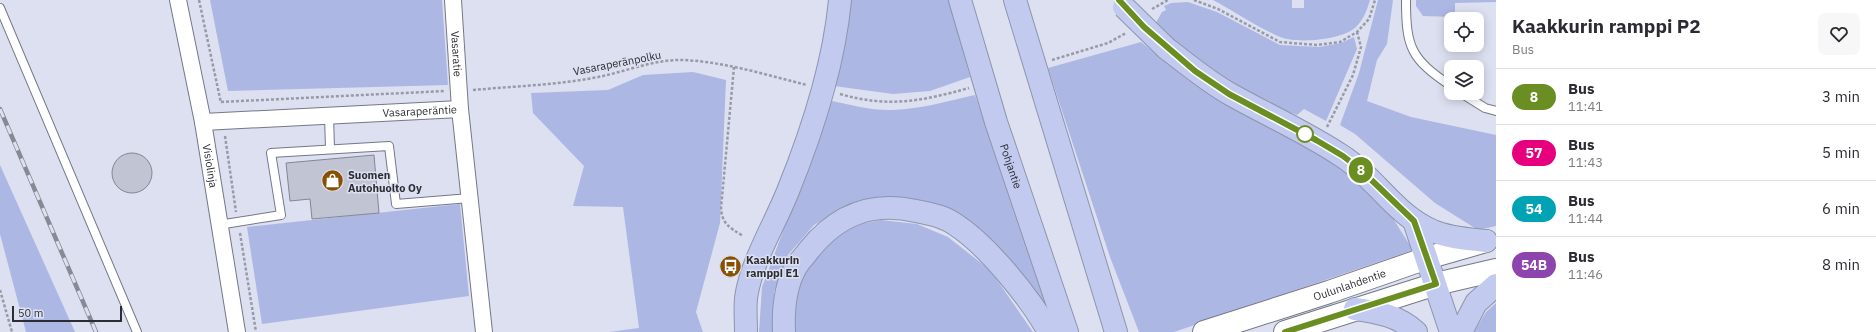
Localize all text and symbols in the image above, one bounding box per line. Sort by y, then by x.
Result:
map controls [1444,12,1484,100]
button: locate [1444,12,1484,52]
button: heart [1818,13,1860,55]
text: Kaakkurin ramppi P2 [1512,14,1701,38]
street label: Vasaratie [448,30,465,77]
text: Bus [1512,41,1534,58]
street label: Vasaraperänpolku [572,48,662,78]
button: layers [1444,60,1484,100]
text: Bus [1568,79,1595,98]
text: 3 min [1822,87,1860,106]
text: 8 [1530,88,1538,106]
text: 11:41 [1568,98,1603,115]
street label: Vasaraperäntie [382,102,457,120]
unlabelled marker [1296,125,1314,143]
text: Bus [1568,135,1595,154]
street label: Pohjantie [997,142,1025,191]
street label: Visiolinja [200,143,221,189]
text: 5 min [1822,143,1860,162]
text: 57 [1526,144,1542,162]
text: 11:43 [1568,154,1603,171]
line badge: 8 [1348,157,1374,183]
text: 8 [1357,161,1365,179]
shop icon: Suomen Autohuolto Oy [319,168,345,194]
place label: Suomen Autohuolto Oy [348,168,422,195]
text: Bus [1568,191,1595,210]
text: 6 min [1822,199,1860,218]
text: 54 [1526,200,1542,218]
text: 11:44 [1568,210,1603,227]
text: Bus [1568,247,1595,266]
bus stop icon: Kaakkurin ramppi E1 [718,253,744,279]
place label: Kaakkurin ramppi E1 [746,253,799,280]
text: 8 min [1822,255,1860,274]
text: 54B [1521,256,1547,274]
street label: Oulunlahdentie [1311,266,1388,304]
text: 11:46 [1568,266,1603,283]
scale bar [12,304,122,323]
text: 50 m [18,306,43,320]

